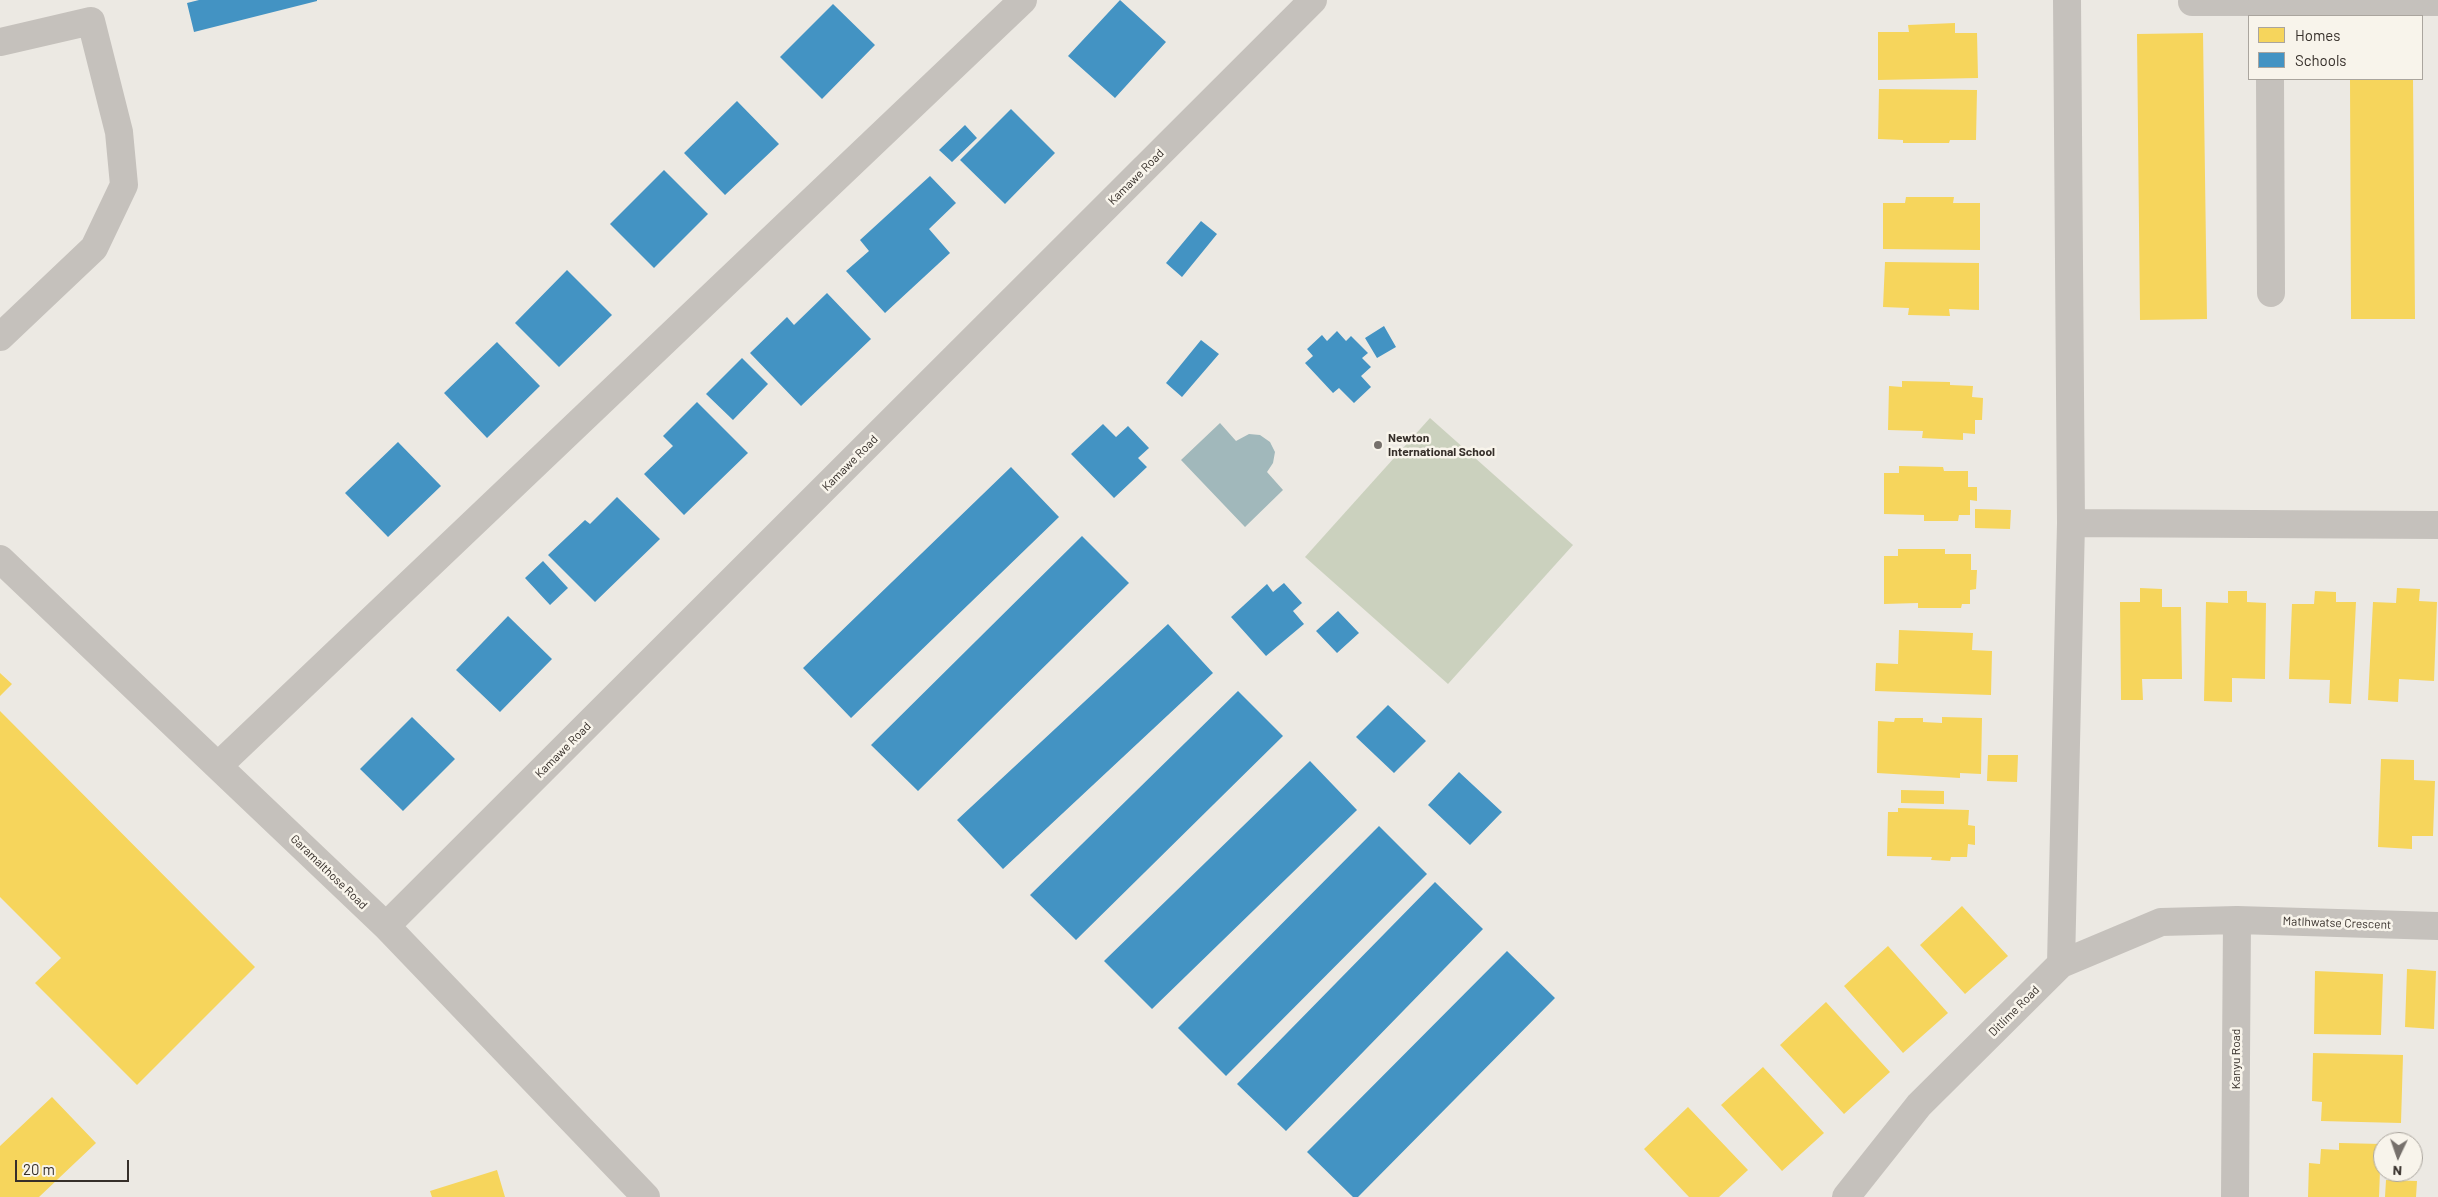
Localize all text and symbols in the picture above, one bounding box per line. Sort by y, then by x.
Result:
legend [2248,15,2423,80]
text: Homes [2295,26,2340,44]
text: Schools [2295,51,2347,69]
street label: Kamawe Road [1105,146,1167,208]
place label: Newton International School [1388,431,1495,459]
street label: Kamawe Road [819,432,881,494]
marker: Newton International School [1372,439,1384,451]
street label: Kamawe Road [532,719,594,781]
street label: Garamalthose Road [288,832,370,912]
street label: Matlhwatse Crescent [2282,914,2392,932]
street label: Ditlime Road [1986,983,2042,1039]
street label: Kanyu Road [2229,1029,2243,1089]
north arrow [2373,1132,2423,1182]
scale bar [18,1150,131,1182]
text: 20 m [23,1160,55,1178]
text: N [2392,1163,2402,1180]

